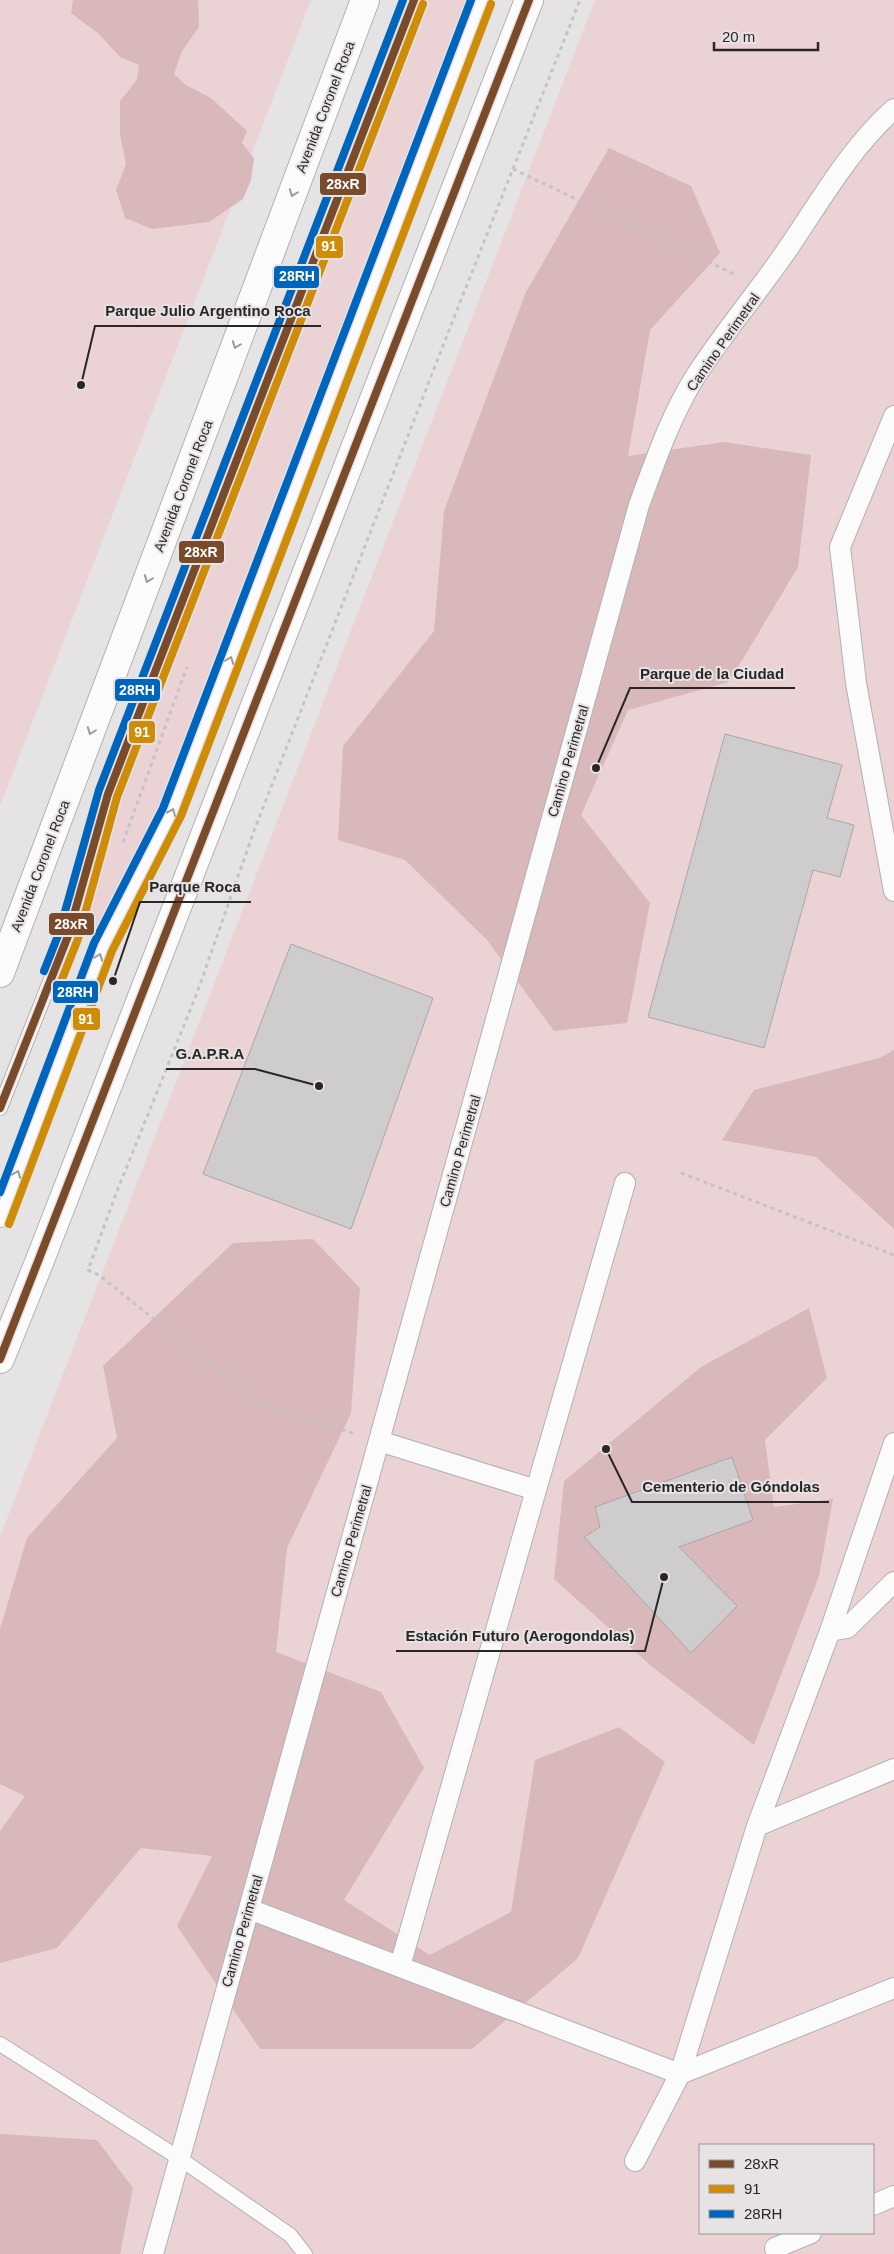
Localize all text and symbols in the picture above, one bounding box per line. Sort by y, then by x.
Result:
scale bar [714,20,818,52]
text: 20 m [722,28,755,45]
street label: Avenida Coronel Roca [292,39,358,175]
line badge: 28xR [319,172,367,196]
text: 28xR [326,176,360,192]
one-way arrow [289,188,299,197]
line badge: 91 [315,235,344,259]
text: 91 [321,238,337,254]
line badge: 28RH [273,265,320,289]
text: 28RH [279,268,315,284]
street label: Camino Perimetral [683,290,763,394]
callout: Parque Julio Argentino Roca [95,296,321,326]
text: Parque Julio Argentino Roca [105,302,311,319]
one-way arrow [231,340,242,349]
street label: Avenida Coronel Roca [150,418,216,554]
line badge: 28xR [178,540,225,564]
text: 28xR [184,544,218,560]
one-way arrow [144,574,154,583]
one-way arrow [224,656,234,665]
callout: Parque de la Ciudad [630,658,795,688]
text: Parque de la Ciudad [640,665,784,682]
line badge: 28RH [114,678,161,702]
text: 28RH [119,682,155,698]
street label: Camino Perimetral [544,703,592,819]
line badge: 91 [128,720,156,744]
text: 91 [134,724,150,740]
one-way arrow [87,727,97,735]
street label: Avenida Coronel Roca [7,798,73,934]
one-way arrow [165,808,176,817]
callout: Parque Roca [140,872,251,902]
text: Parque Roca [149,878,242,895]
line badge: 28xR [48,912,95,936]
text: 28xR [54,916,88,932]
one-way arrow [93,953,103,962]
line badge: 28RH [52,980,99,1004]
text: 28RH [57,984,93,1000]
line badge: 91 [72,1007,101,1031]
text: 91 [78,1011,94,1027]
callout: G.A.P.R.A [166,1039,255,1069]
text: G.A.P.R.A [176,1045,245,1062]
street label: Camino Perimetral [436,1093,484,1209]
one-way arrow [11,1171,21,1179]
callout: Cementerio de Góndolas [632,1472,829,1502]
text: Cementerio de Góndolas [642,1478,820,1495]
street label: Camino Perimetral [327,1483,375,1599]
callout: Estación Futuro (Aerogondolas) [396,1621,645,1651]
text: Estación Futuro (Aerogondolas) [405,1627,635,1644]
street label: Camino Perimetral [218,1873,266,1989]
legend [699,2144,874,2234]
text: 28xR [744,2155,779,2172]
text: 91 [744,2180,761,2197]
text: 28RH [744,2205,782,2222]

